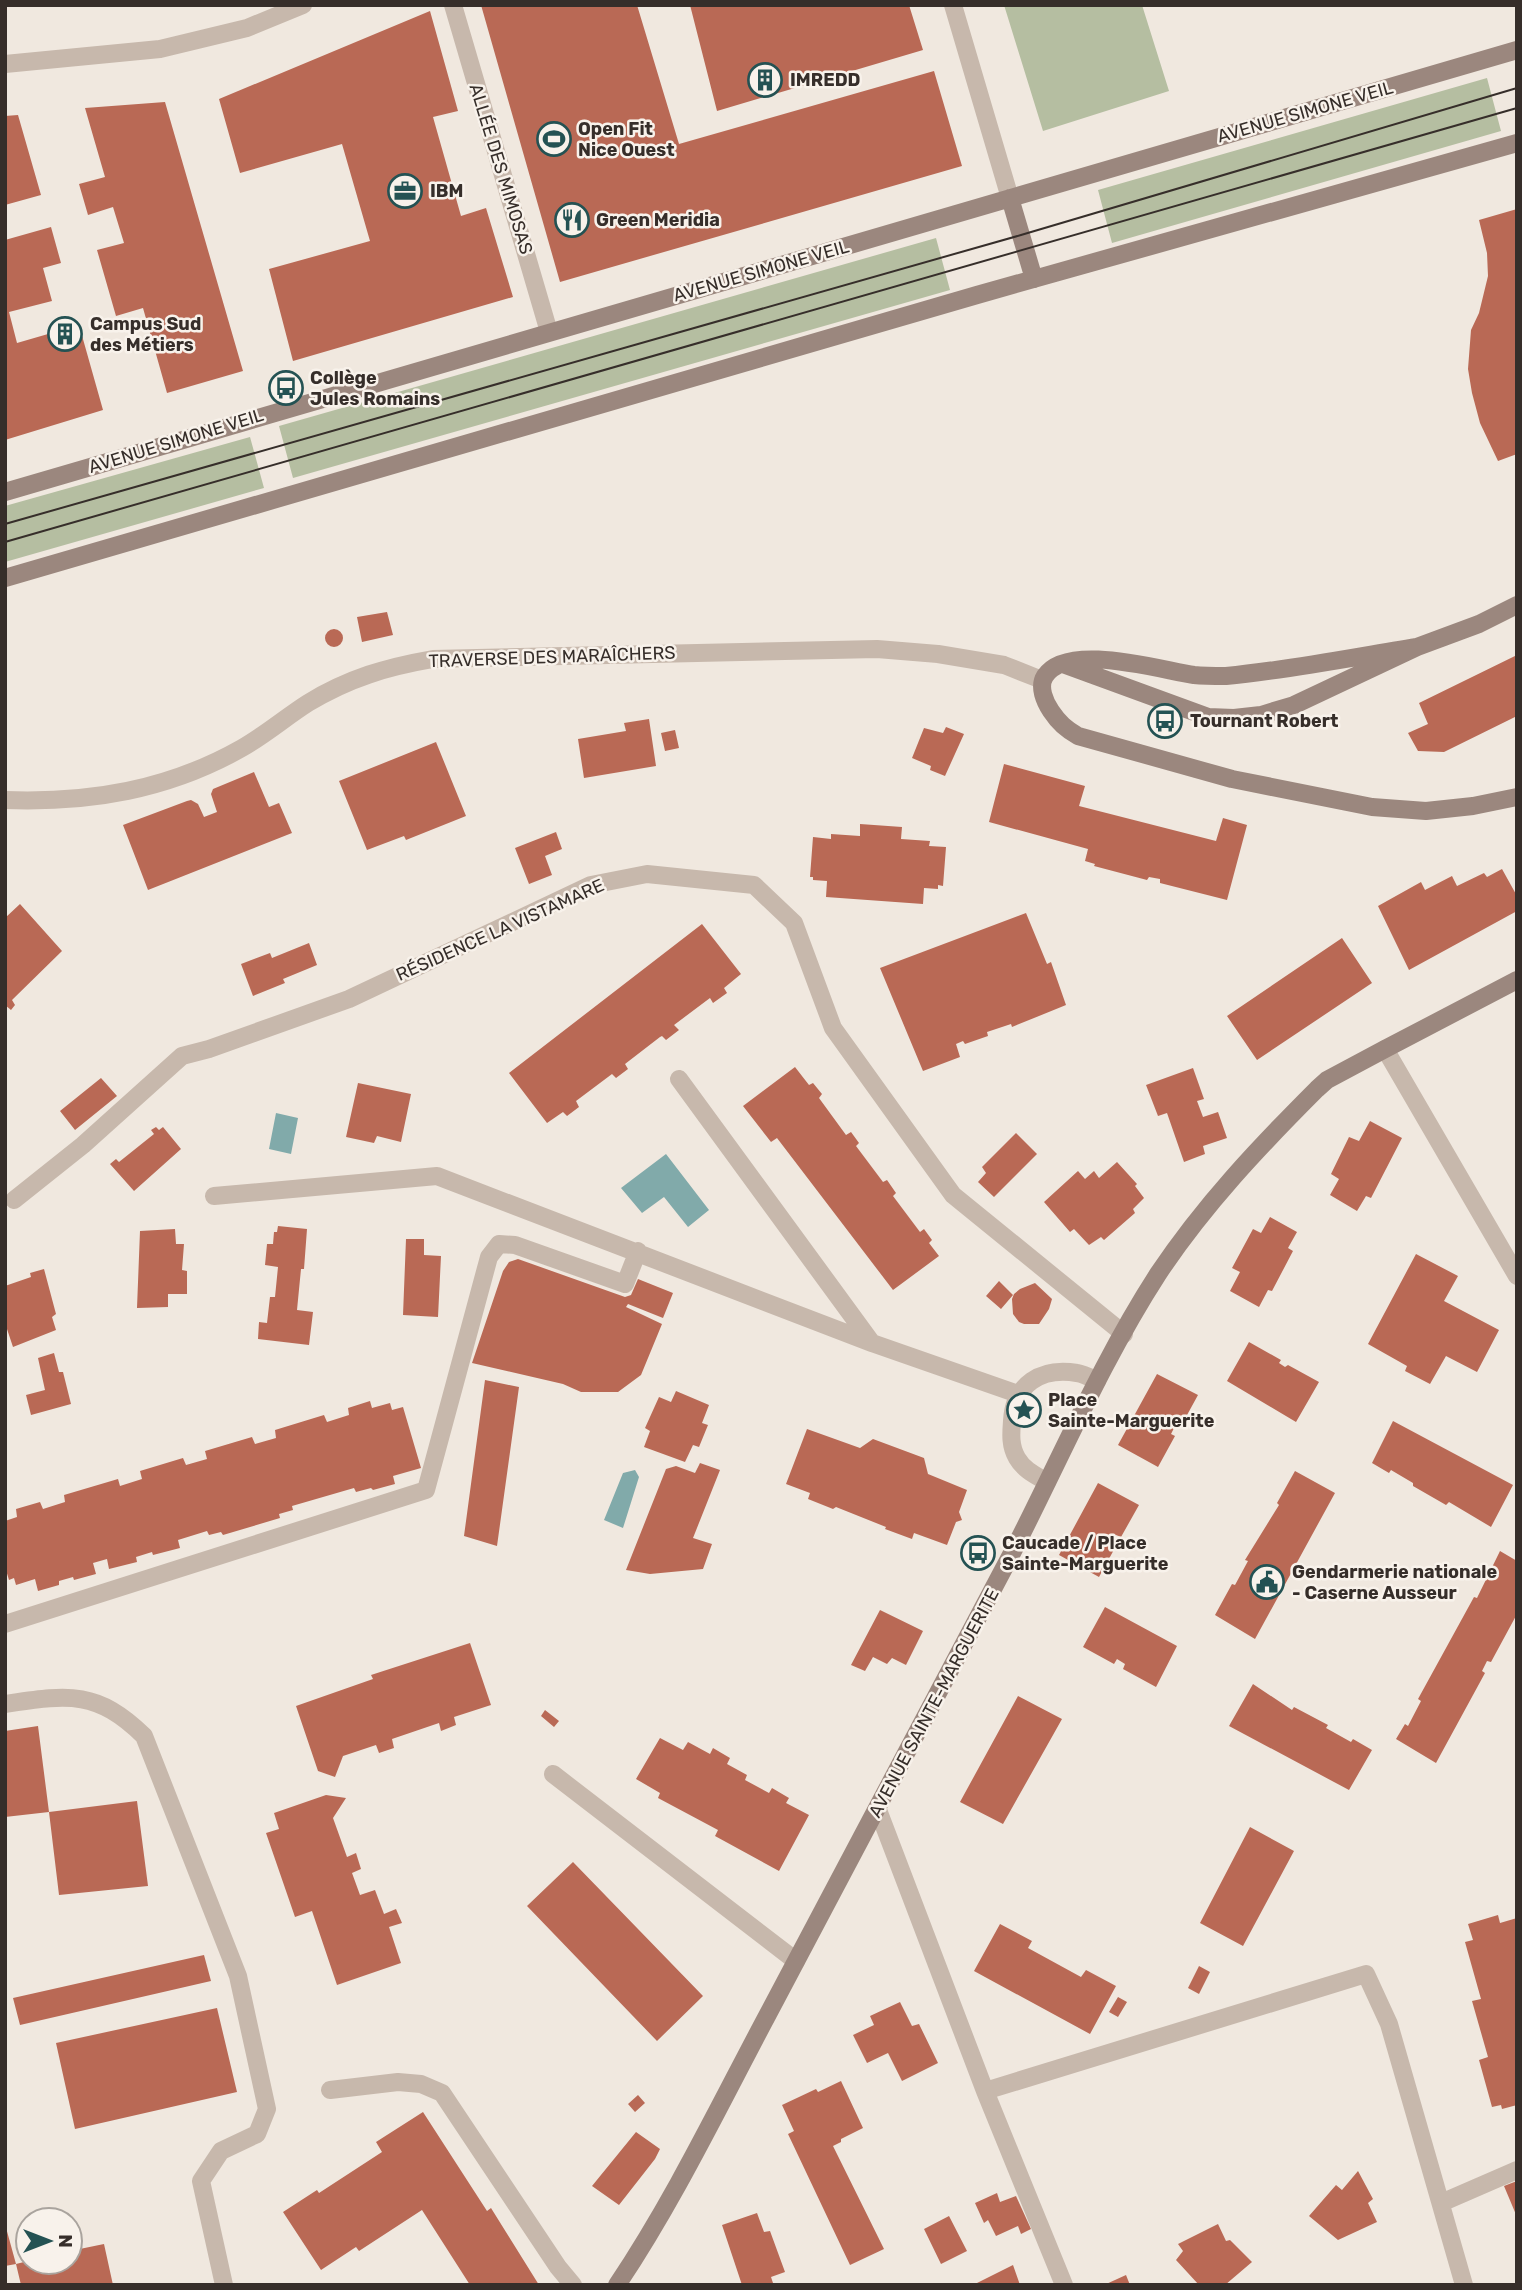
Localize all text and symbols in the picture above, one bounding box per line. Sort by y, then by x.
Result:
building icon: IMREDD [746,61,784,99]
place label: IMREDD [790,69,861,91]
street label: AVENUE SIMONE VEIL [1214,76,1396,148]
street label: ALLÉE DES MIMOSAS [465,81,537,257]
place label: Open Fit Nice Ouest [578,118,675,161]
sports icon: Open Fit Nice Ouest [535,120,573,158]
office icon: IBM [386,172,424,210]
place label: IBM [430,180,463,202]
restaurant icon: Green Meridia [553,201,591,239]
place label: Green Meridia [596,209,720,231]
street label: AVENUE SIMONE VEIL [670,235,852,307]
place label: Campus Sud des Métiers [90,313,201,356]
building icon: Campus Sud des Métiers [46,315,84,353]
place label: Collège Jules Romains [310,367,440,410]
bus stop icon: Collège Jules Romains [267,369,305,407]
street label: AVENUE SIMONE VEIL [86,404,266,478]
street label: TRAVERSE DES MARAÎCHERS [428,642,676,672]
bus stop icon: Tournant Robert [1146,702,1184,740]
place label: Tournant Robert [1190,710,1338,732]
street label: RÉSIDENCE LA VISTAMARE [393,874,607,986]
place label: Place Sainte-Marguerite [1048,1389,1215,1432]
place icon: Place Sainte-Marguerite [1005,1391,1043,1429]
place label: Caucade / Place Sainte-Marguerite [1002,1532,1169,1575]
bus stop icon: Caucade / Place Sainte-Marguerite [959,1534,997,1572]
place label: Gendarmerie nationale - Caserne Ausseur [1292,1561,1497,1604]
public building icon: Gendarmerie nationale - Caserne Ausseur [1248,1563,1286,1601]
street label: AVENUE SAINTE-MARGUERITE [864,1585,1004,1821]
north arrow [14,2206,84,2276]
text: N [54,2234,77,2248]

